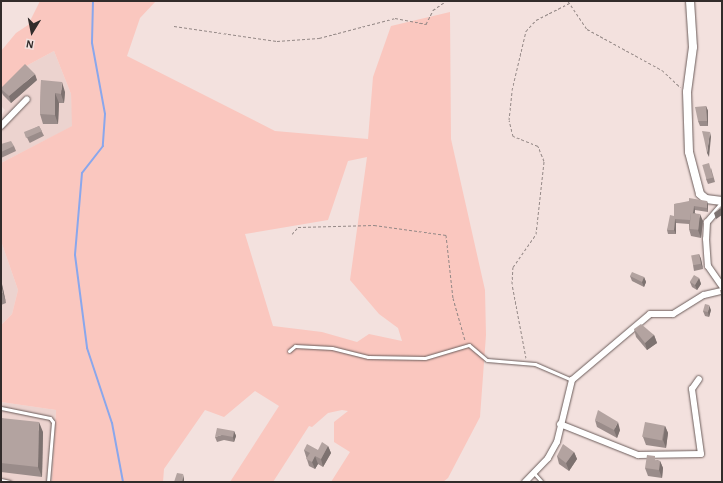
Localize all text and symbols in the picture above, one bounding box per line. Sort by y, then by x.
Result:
north arrow [12,12,52,52]
text: N [25,38,35,50]

